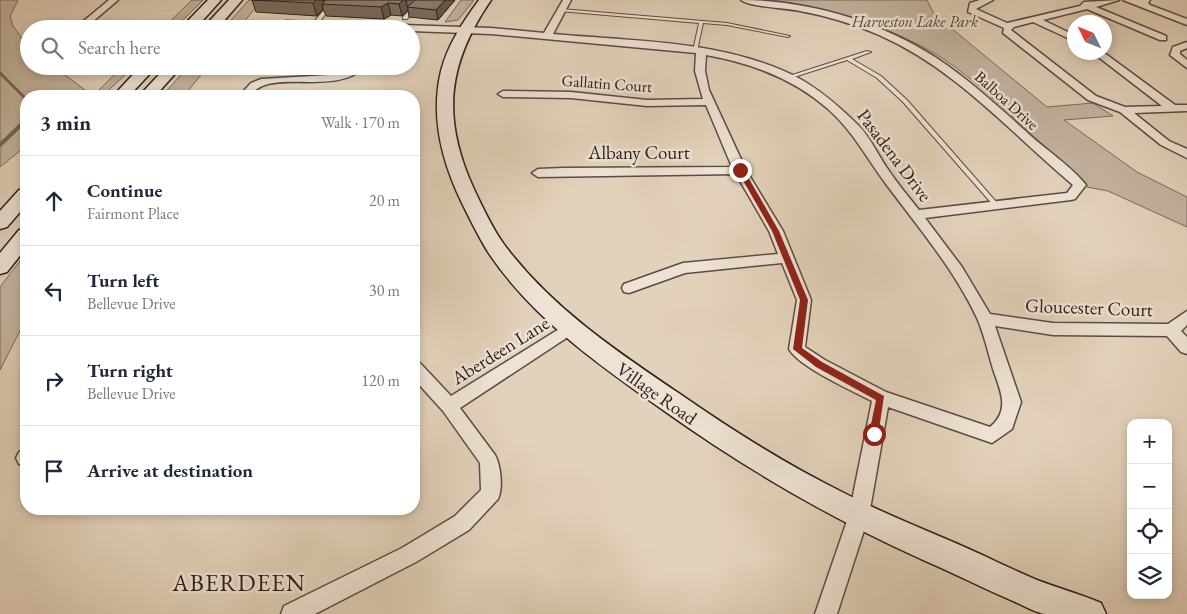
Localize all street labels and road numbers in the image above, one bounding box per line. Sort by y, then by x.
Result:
street label: Balboa Drive [970,66,1043,135]
street label: Gallatin Court [561,70,653,97]
street label: Pasadena Drive [852,104,938,207]
street label: Albany Court [587,140,690,165]
street label: Gloucester Court [1025,293,1153,322]
street label: Aberdeen Lane [446,310,554,391]
street label: Village Road [611,356,702,431]

